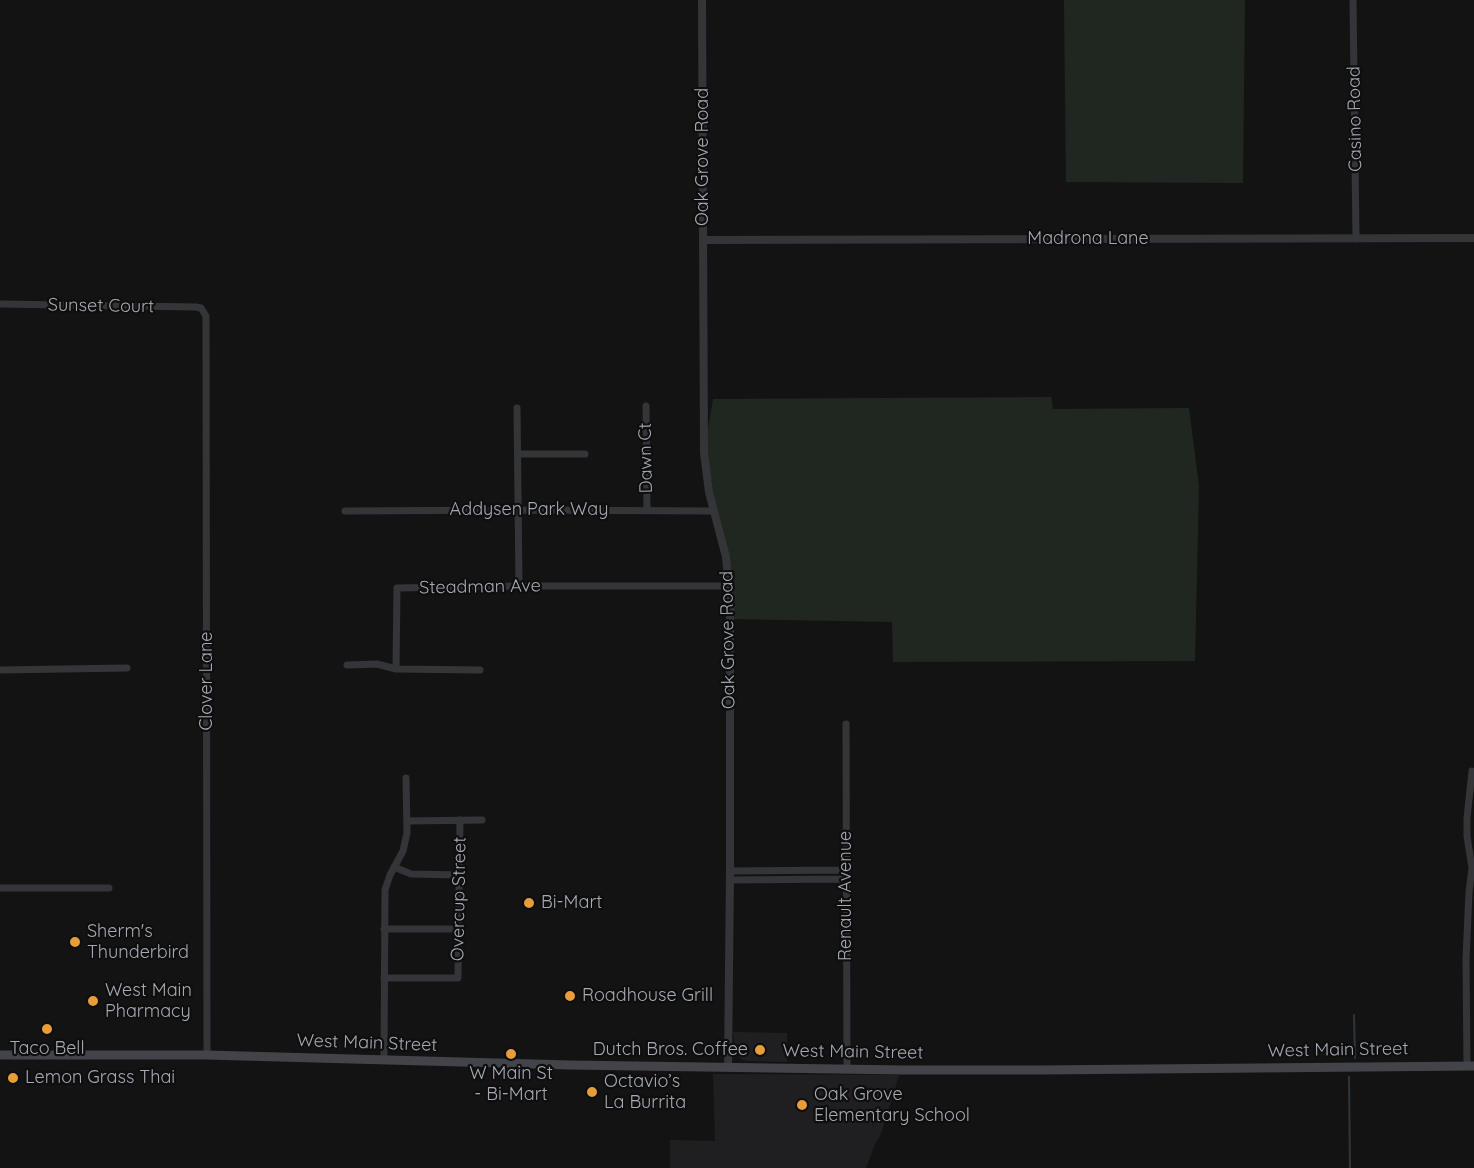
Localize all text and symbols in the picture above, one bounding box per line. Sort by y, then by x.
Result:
street label: Casino Road [1343,66,1367,172]
street label: Oak Grove Road [692,88,714,226]
street label: Madrona Lane [1027,228,1149,250]
street label: Sunset Court [48,294,154,318]
street label: Dawn Ct [635,423,657,493]
street label: Addysen Park Way [450,499,608,521]
street label: Oak Grove Road [716,571,740,709]
street label: Steadman Ave [419,575,541,599]
street label: Clover Lane [196,632,218,730]
street label: Renault Avenue [835,831,857,961]
street label: Overcup Street [447,837,471,961]
place label: Bi-Mart [541,892,602,914]
marker: Bi-Mart [522,896,536,910]
place label: Sherm's Thunderbird [87,921,189,964]
marker: Sherm's Thunderbird [68,935,82,949]
place label: West Main Pharmacy [105,980,192,1022]
place label: Roadhouse Grill [582,985,713,1007]
marker: Roadhouse Grill [563,989,577,1003]
marker: West Main Pharmacy [86,994,100,1008]
marker: Taco Bell [40,1022,54,1036]
street label: West Main Street [296,1030,438,1056]
place label: Taco Bell [9,1038,85,1060]
street label: West Main Street [1267,1038,1409,1062]
place label: Dutch Bros. Coffee [593,1039,748,1061]
street label: West Main Street [782,1040,924,1064]
marker: Dutch Bros. Coffee [753,1043,767,1057]
marker: W Main St - Bi-Mart [504,1047,518,1061]
place label: W Main St - Bi-Mart [469,1063,553,1106]
place label: Lemon Grass Thai [25,1067,175,1089]
marker: Lemon Grass Thai [6,1071,20,1085]
place label: Octavio’s La Burrita [604,1071,686,1114]
place label: Oak Grove Elementary School [814,1084,970,1126]
marker: Octavio’s La Burrita [585,1085,599,1099]
marker: Oak Grove Elementary School [795,1098,809,1112]

